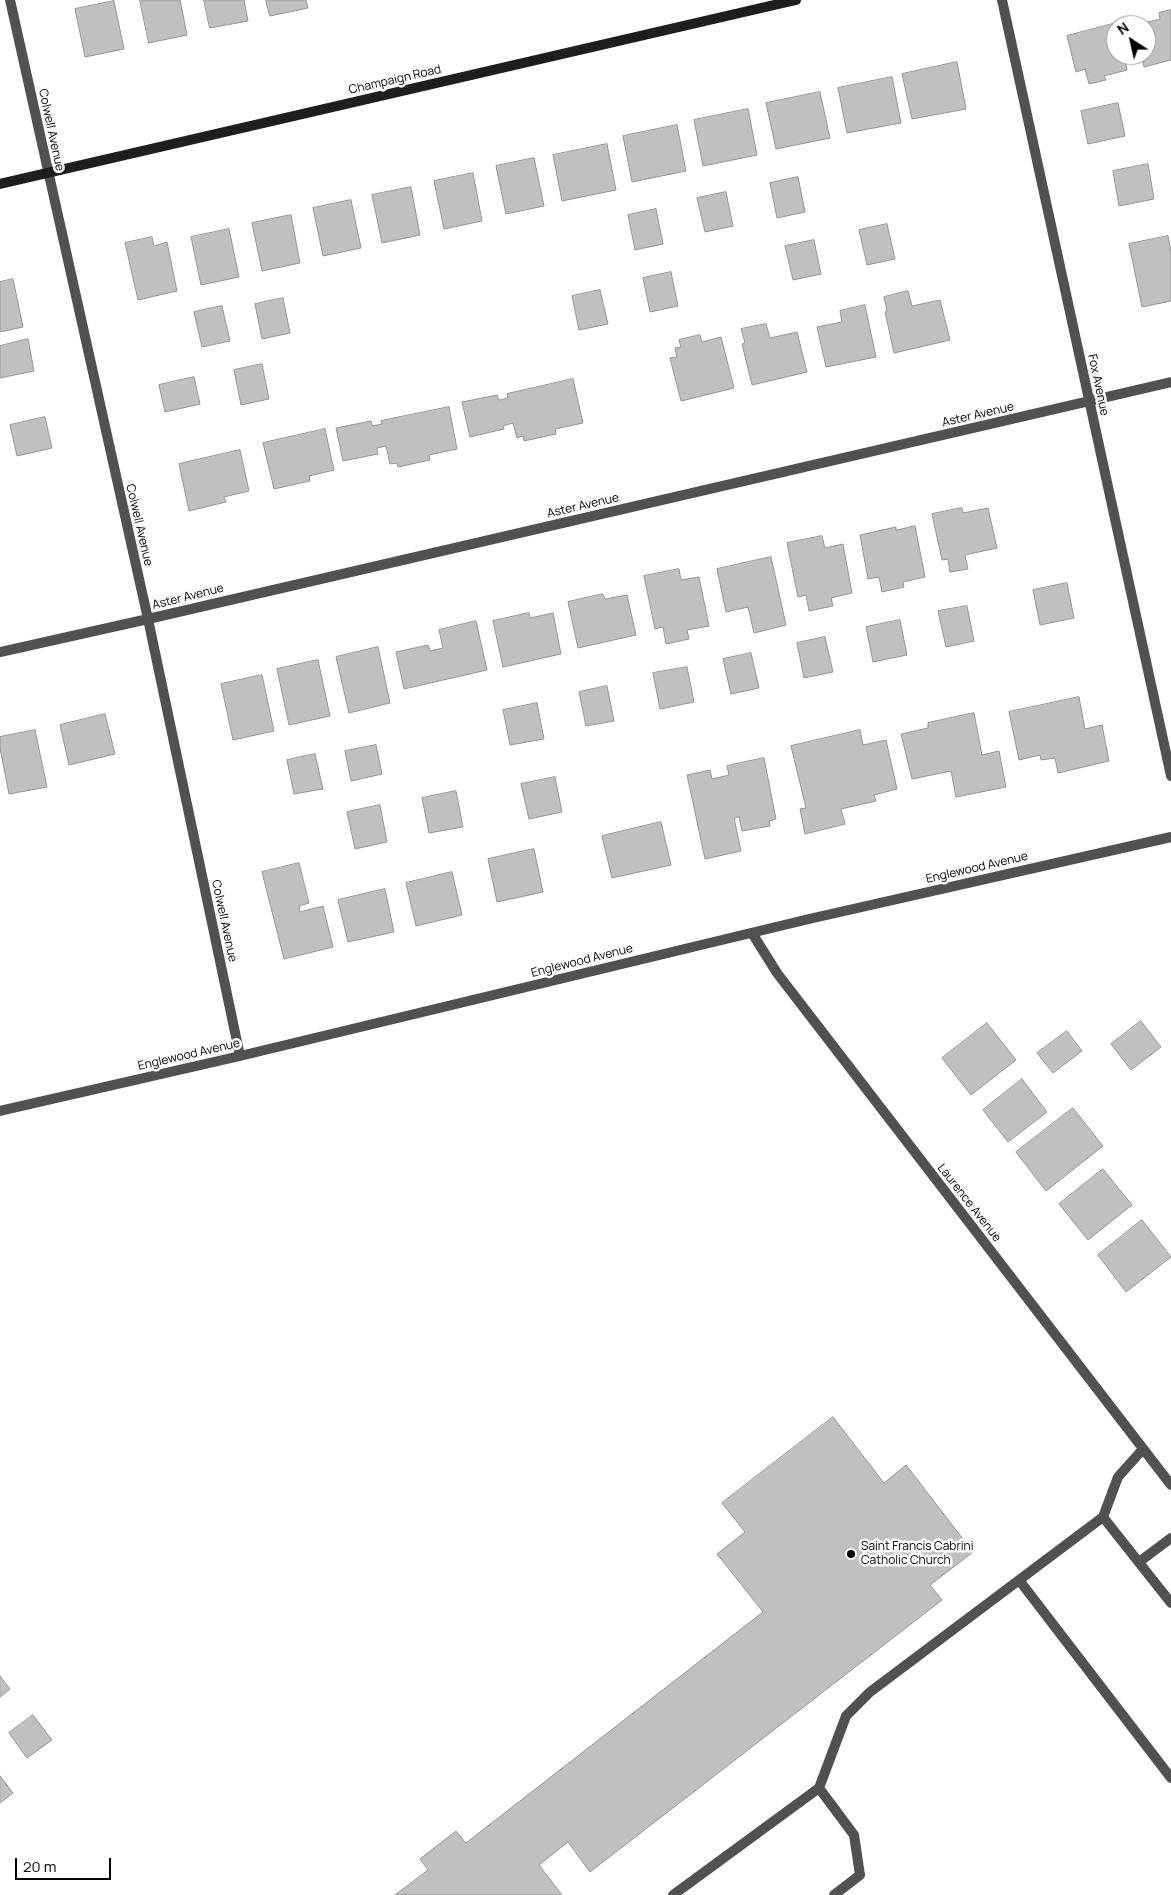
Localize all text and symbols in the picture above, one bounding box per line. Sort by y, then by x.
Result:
north arrow [1106,15,1156,65]
text: N [1113,17,1132,39]
street label: Champaign Road [347,62,443,98]
street label: Colwell Avenue [35,88,67,172]
street label: Fox Avenue [1084,353,1112,417]
street label: Aster Avenue [941,400,1015,430]
street label: Colwell Avenue [123,483,155,567]
street label: Aster Avenue [546,491,620,521]
street label: Aster Avenue [151,581,225,613]
street label: Englewood Avenue [925,849,1029,887]
street label: Colwell Avenue [208,879,240,963]
street label: Englewood Avenue [530,941,634,981]
street label: Englewood Avenue [137,1036,241,1074]
street label: Laurence Avenue [934,1161,1004,1245]
place label: Saint Francis Cabrini Catholic Church [861,1540,973,1568]
marker: Saint Francis Cabrini Catholic Church [845,1548,857,1560]
scale bar [18,1848,114,1880]
text: 20 m [23,1856,56,1877]

